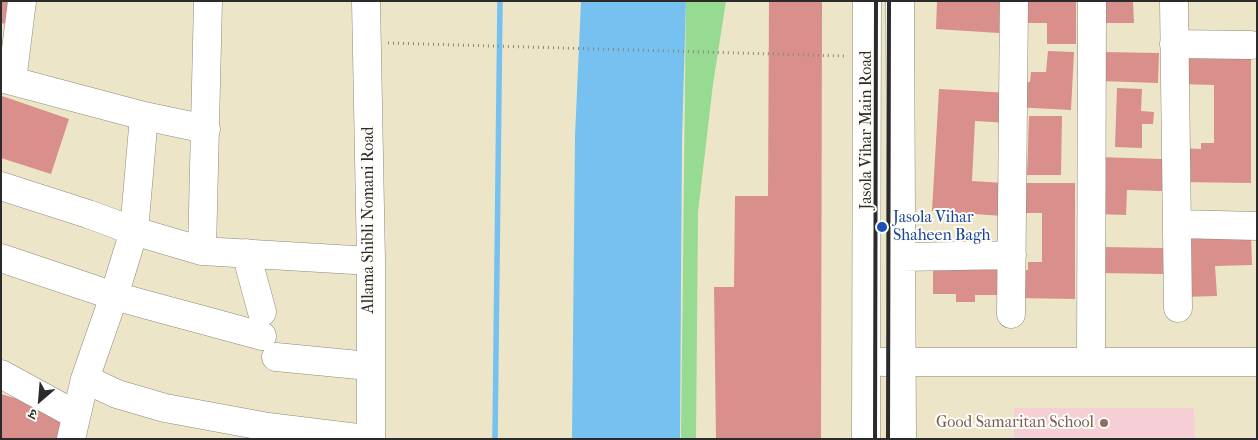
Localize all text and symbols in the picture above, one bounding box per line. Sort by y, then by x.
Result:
street label: Jasola Vihar Main Road [857,50,877,210]
street label: Allama Shibli Nomani Road [359,126,379,314]
place label: Jasola Vihar Shaheen Bagh [893,208,990,246]
marker: Jasola Vihar Shaheen Bagh [875,220,889,234]
north arrow [15,375,65,425]
text: उ [26,405,40,423]
place label: Good Samaritan School [936,413,1094,433]
marker: Good Samaritan School [1098,417,1110,429]

